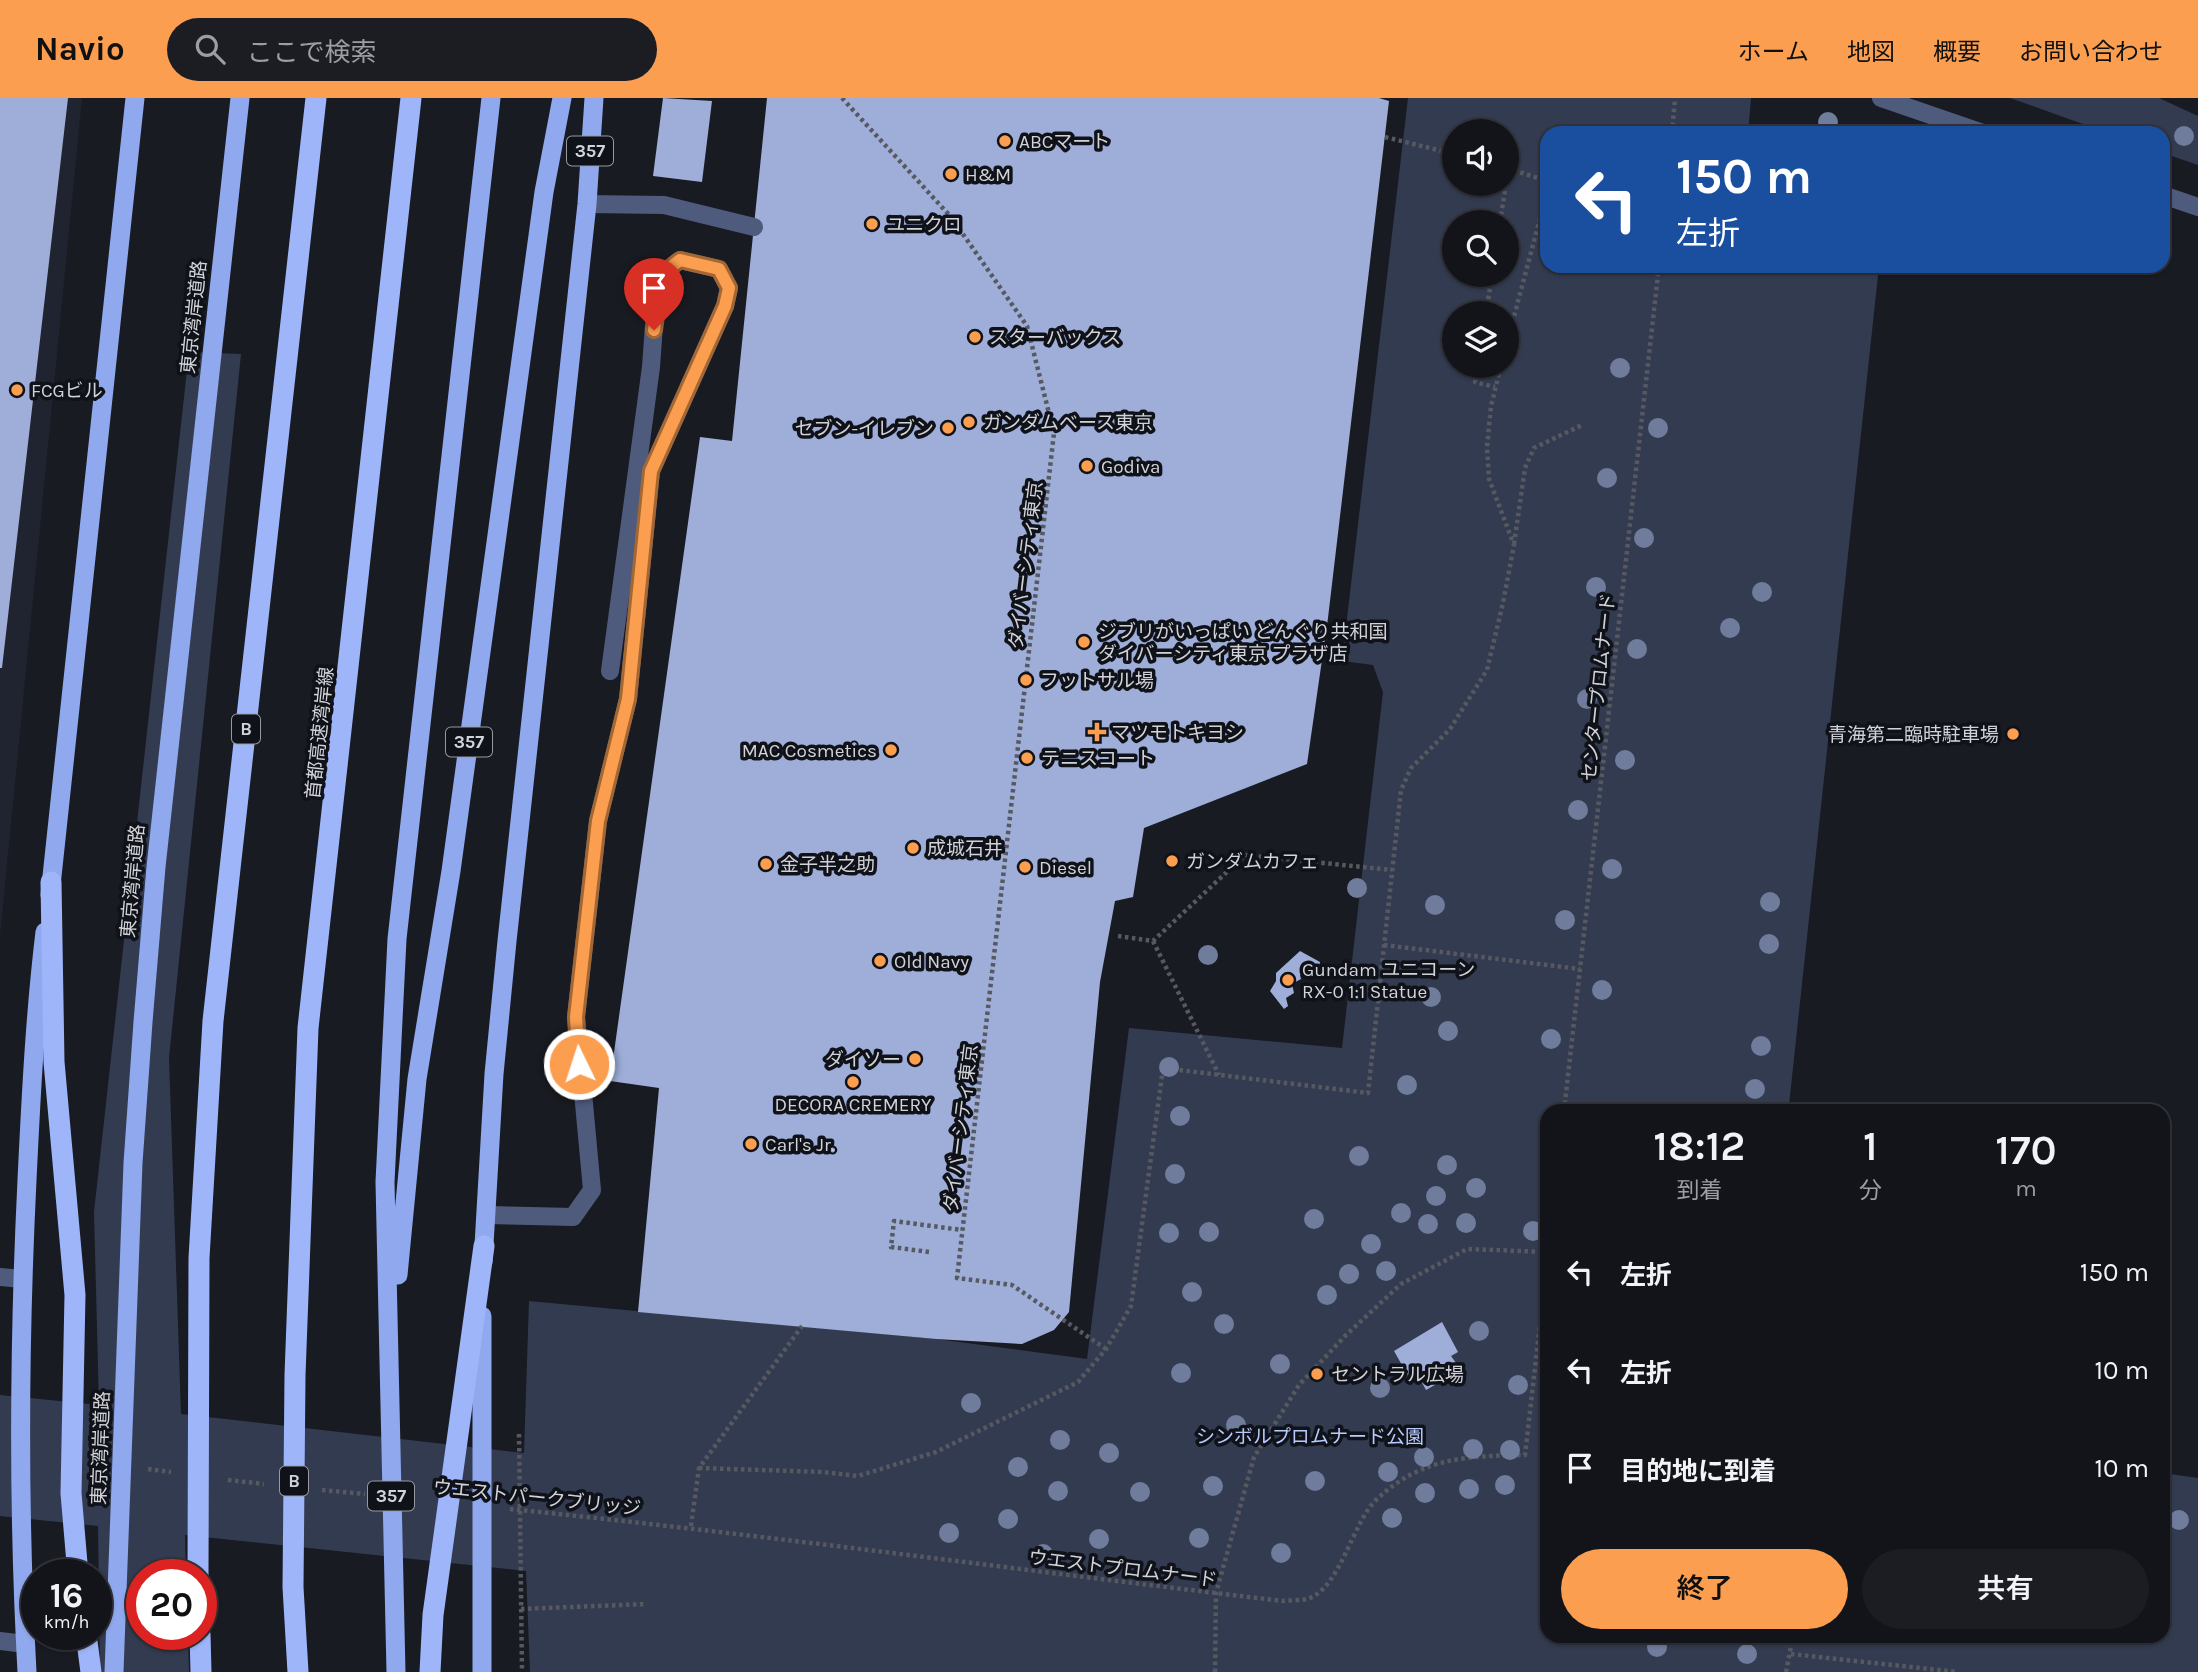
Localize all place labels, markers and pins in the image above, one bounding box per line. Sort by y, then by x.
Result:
place label: ABCマート [1019,131,1110,153]
marker: ABCマート [997,133,1013,149]
place label: H&M [965,164,1011,186]
marker: H&M [943,166,959,182]
place label: ユニクロ [886,214,962,236]
marker: ユニクロ [864,216,880,232]
pin [624,258,684,330]
place label: スターバックス [989,327,1121,349]
marker: スターバックス [967,329,983,345]
place label: FCGビル [31,380,103,402]
marker: FCGビル [9,382,25,398]
place label: ガンダムベース東京 [983,412,1153,434]
marker: ガンダムベース東京 [961,414,977,430]
place label: セブン-イレブン [794,418,934,440]
marker: セブン-イレブン [940,420,956,436]
place label: Godiva [1101,456,1161,478]
marker: Godiva [1079,458,1095,474]
place label: ジブリがいっぱい どんぐり共和国 ダイバーシティ東京 プラザ店 [1098,621,1388,665]
marker: ジブリがいっぱい どんぐり共和国 ダイバーシティ東京 プラザ店 [1076,634,1092,650]
place label: フットサル場 [1040,670,1154,692]
marker: フットサル場 [1018,672,1034,688]
place label: マツモトキヨシ [1111,722,1244,744]
marker: マツモトキヨシ [1089,724,1105,740]
place label: 青海第二臨時駐車場 [1828,724,1999,746]
marker: 青海第二臨時駐車場 [2005,726,2021,742]
place label: MAC Cosmetics [742,740,877,762]
marker: MAC Cosmetics [883,742,899,758]
place label: テニスコート [1041,748,1155,770]
marker: テニスコート [1019,750,1035,766]
place label: 成城石井 [927,838,1003,860]
marker: 成城石井 [905,840,921,856]
place label: ガンダムカフェ [1186,851,1319,873]
marker: ガンダムカフェ [1164,853,1180,869]
place label: 金子半之助 [780,854,875,876]
marker: 金子半之助 [758,856,774,872]
place label: Diesel [1039,857,1092,879]
marker: Diesel [1017,859,1033,875]
place label: Old Navy [894,951,969,973]
marker: Old Navy [872,953,888,969]
place label: Gundam ユニコーン RX-0 1:1 Statue [1302,959,1475,1003]
marker: Gundam ユニコーン RX-0 1:1 Statue [1280,972,1296,988]
place label: ダイソー [825,1049,901,1071]
marker: ダイソー [907,1051,923,1067]
marker: DECORA CREMERY [845,1074,861,1090]
place label: DECORA CREMERY [775,1094,932,1116]
place label: Carl's Jr. [765,1134,834,1156]
marker: Carl's Jr. [743,1136,759,1152]
place label: セントラル広場 [1331,1364,1464,1386]
marker: セントラル広場 [1309,1366,1325,1382]

